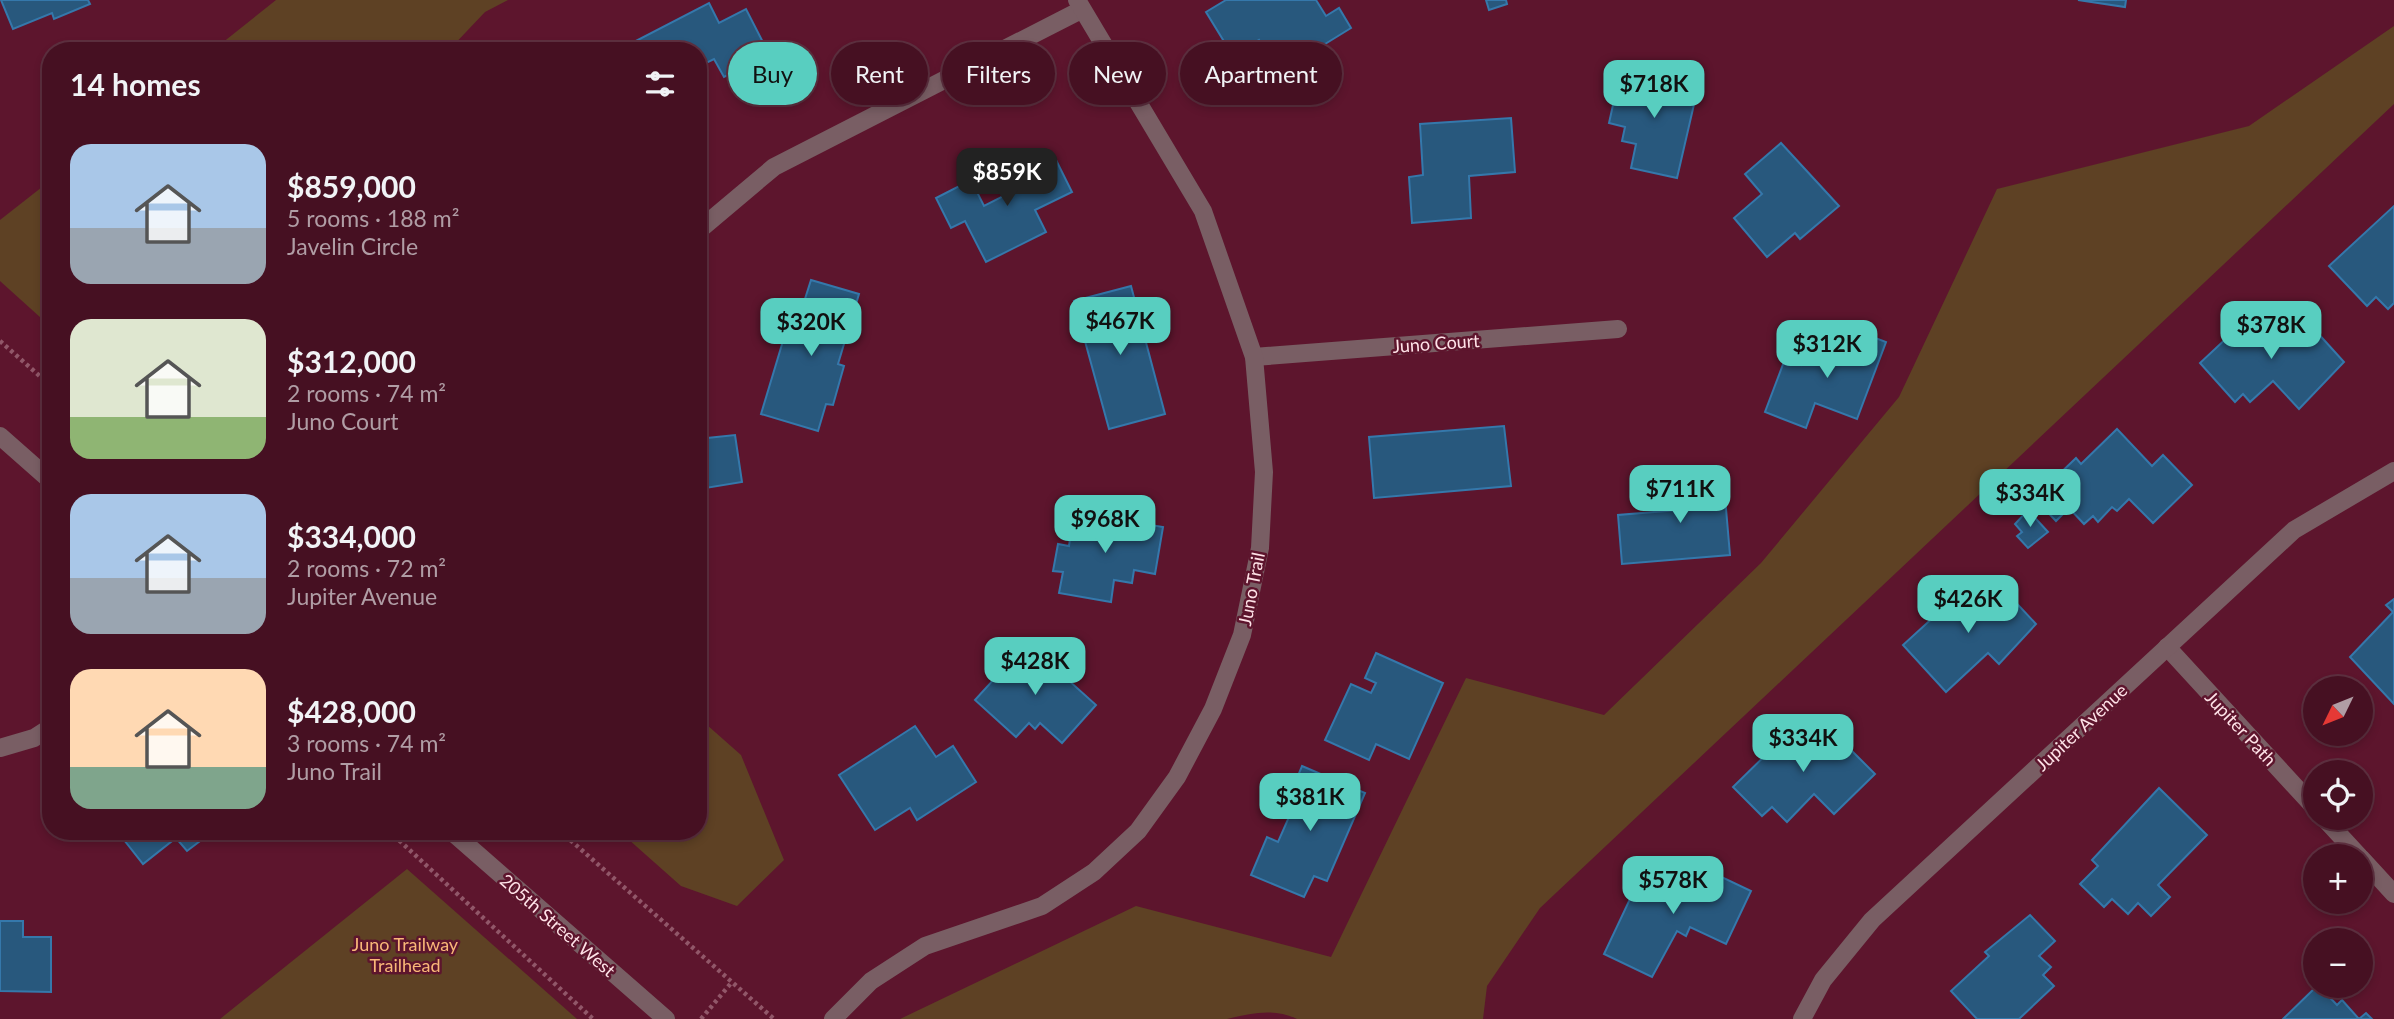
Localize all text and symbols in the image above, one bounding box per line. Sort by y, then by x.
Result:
chip: Buy [728,42,817,105]
chip: Rent [831,42,928,105]
chip: Filters [942,42,1055,105]
chip: New [1069,42,1166,105]
chip: Apartment [1180,42,1342,105]
pin: $718K [1605,60,1703,120]
icon: filters [641,65,679,103]
text: 14 homes [70,66,201,102]
text: $718K [1619,69,1689,97]
pin: $859K [958,148,1056,208]
text: $859K [972,157,1042,185]
text: $859,000 [287,168,416,204]
icon: home [126,172,210,256]
text: 5 rooms · 188 m² [287,204,459,232]
text: Javelin Circle [287,232,418,260]
pin: $320K [762,298,860,358]
pin: $467K [1071,298,1169,357]
pin: $378K [2222,302,2320,361]
text: $467K [1085,306,1155,334]
text: $320K [776,307,846,335]
text: $378K [2236,310,2306,338]
pin: $312K [1778,320,1876,380]
street label: Juno Court [1392,329,1481,357]
text: $312K [1792,329,1862,357]
text: $312,000 [287,343,416,379]
icon: home [126,347,210,431]
text: 2 rooms · 74 m² [287,379,446,407]
text: Juno Court [287,407,399,435]
pin: $711K [1631,466,1729,525]
pin: $334K [1981,470,2079,529]
text: $711K [1645,474,1715,502]
text: $334K [1995,478,2065,506]
pin: $968K [1056,496,1154,555]
text: $968K [1070,504,1140,532]
text: $334,000 [287,518,416,554]
icon: home [126,522,210,606]
street label: Juno Trail [1233,550,1269,628]
text: 2 rooms · 72 m² [287,554,446,582]
pin: $426K [1919,576,2017,635]
text: Jupiter Avenue [287,582,437,610]
text: $426K [1933,584,2003,612]
pin: $428K [986,638,1084,697]
text: $428K [1000,646,1070,674]
north arrow [2303,676,2373,746]
map controls [2303,676,2373,998]
street label: Jupiter Avenue [2031,679,2131,775]
street label: Jupiter Path [2201,686,2281,770]
text: $428,000 [287,693,416,729]
icon: home [126,697,210,781]
pin: $334K [1754,714,1852,774]
text: $334K [1768,723,1838,751]
text: 3 rooms · 74 m² [287,729,446,757]
text: Juno Trail [287,757,382,785]
button: locate [2303,760,2373,830]
pin: $381K [1261,774,1359,833]
text: $381K [1275,782,1345,810]
button: + [2303,844,2373,914]
pin: $578K [1624,856,1722,916]
text: $578K [1638,865,1708,893]
street label: 205th Street West [496,869,621,981]
button: − [2303,928,2373,998]
park label: Juno Trailway Trailhead [352,933,459,976]

